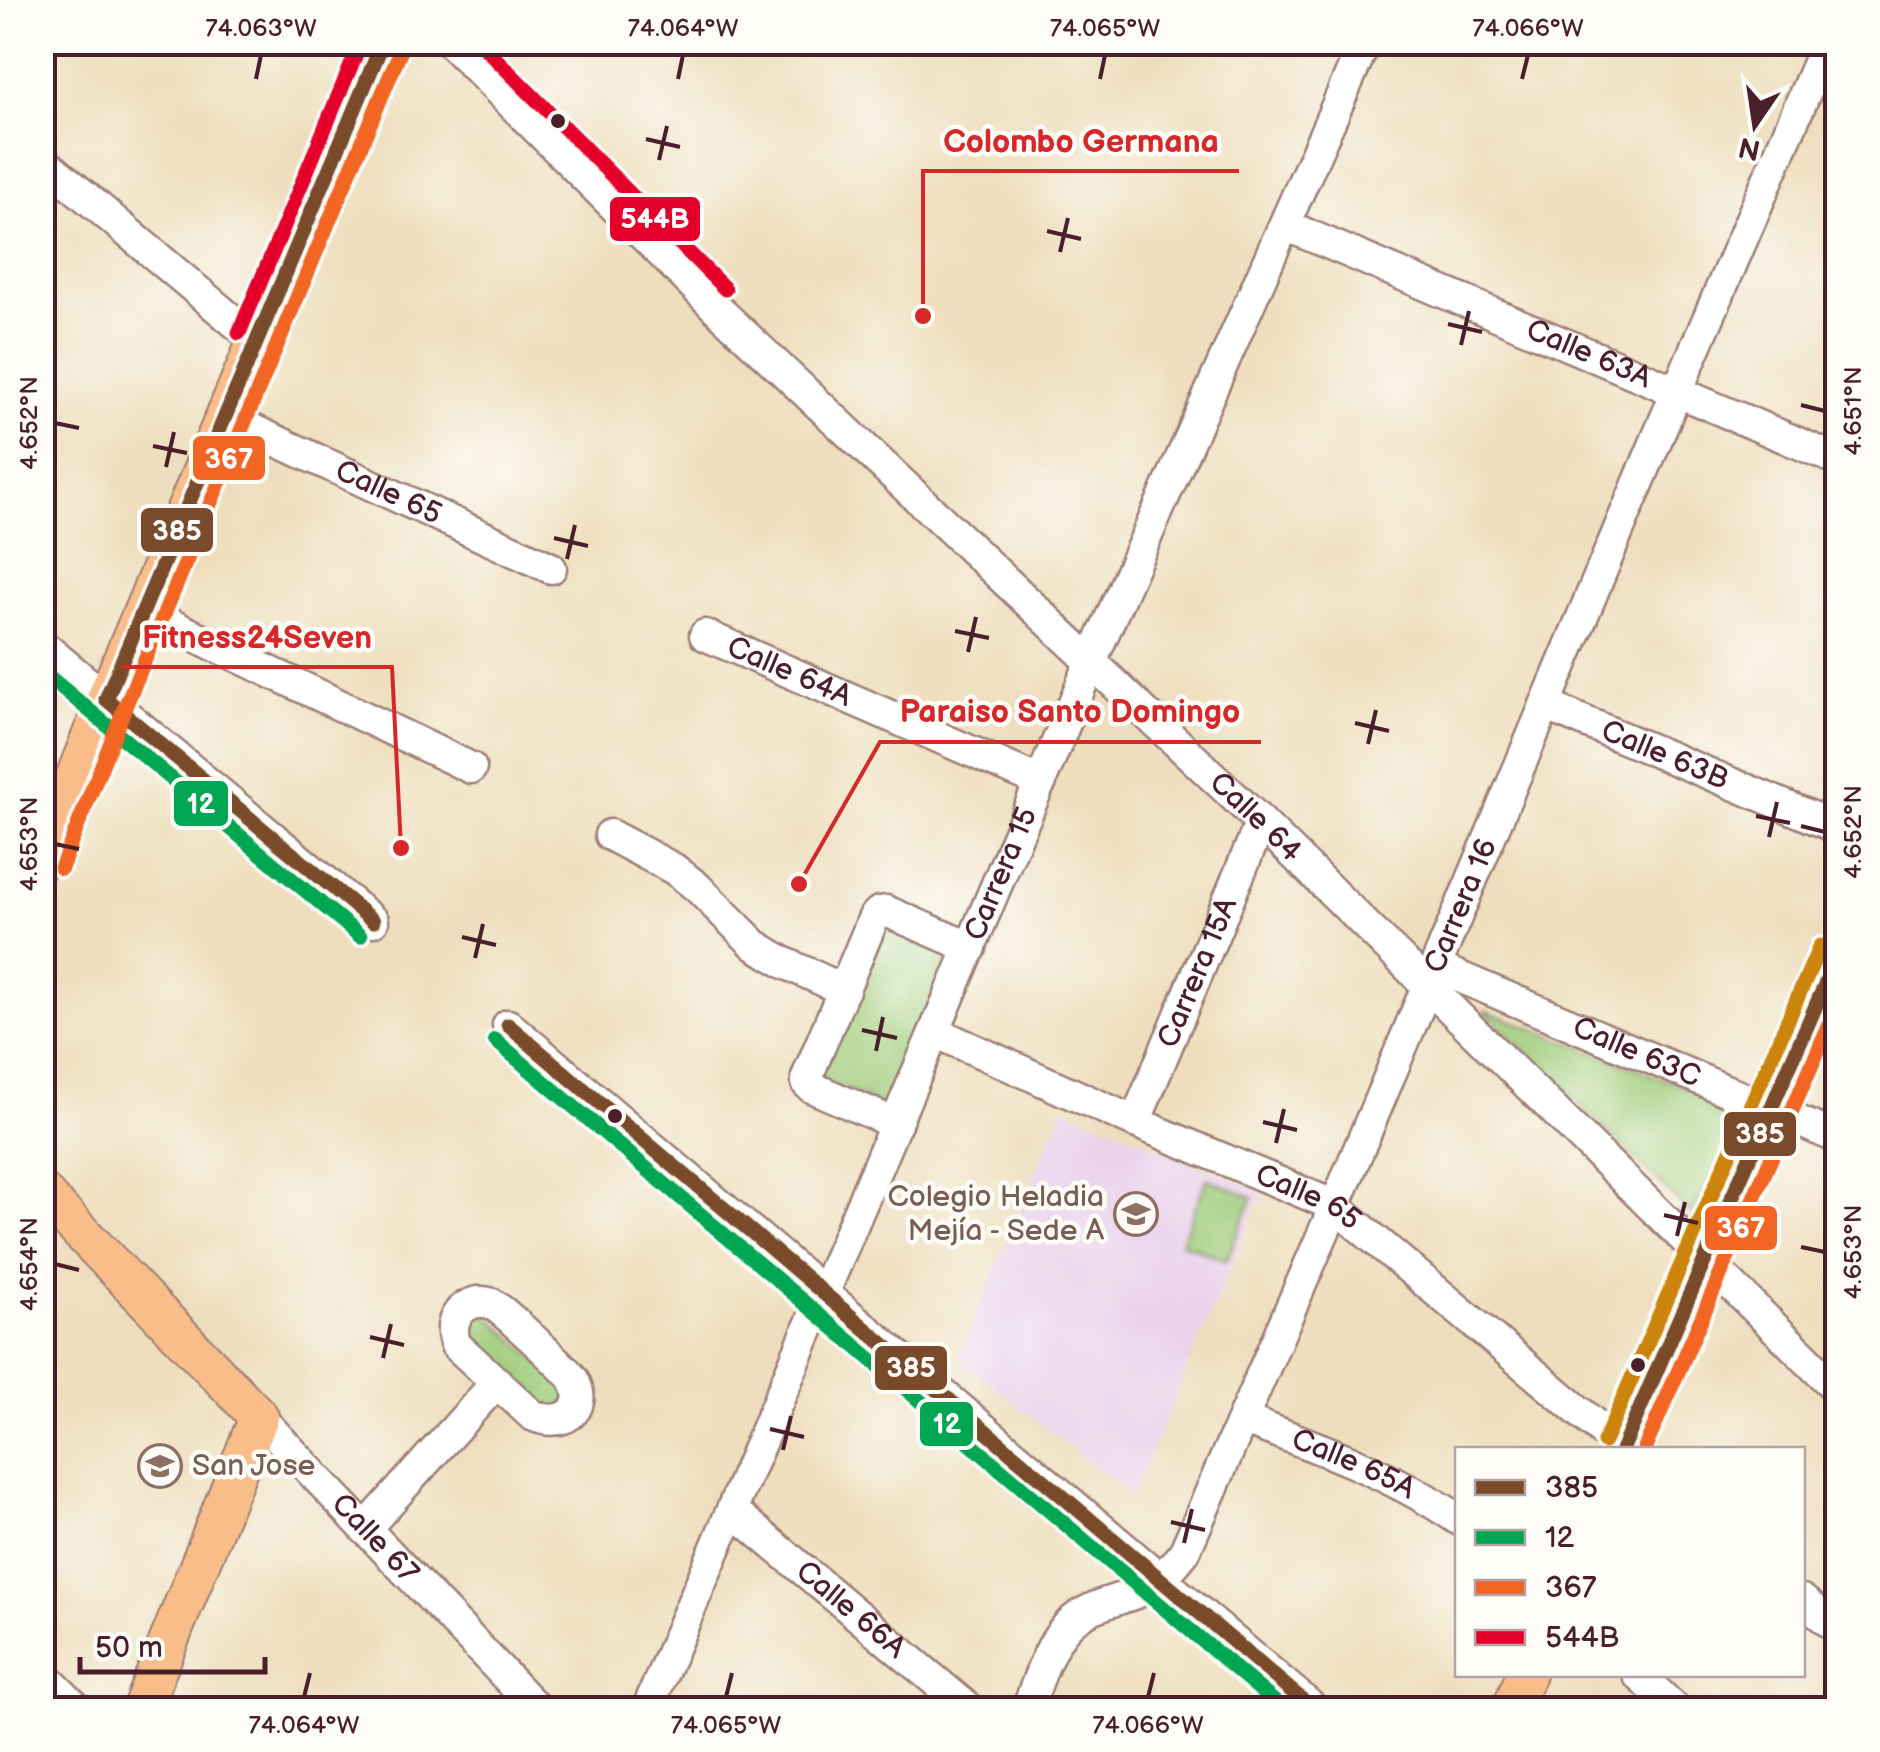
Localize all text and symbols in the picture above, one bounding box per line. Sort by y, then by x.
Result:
text: 74.063°W [205,13,317,44]
text: 74.064°W [628,13,739,44]
text: 74.065°W [1050,13,1161,44]
text: 74.066°W [1472,13,1584,44]
north arrow [1705,75,1805,175]
callout: Colombo Germana [923,109,1239,171]
unlabelled marker [548,111,568,131]
text: Colombo Germana [943,123,1219,162]
text: N [1736,129,1764,166]
line badge: 544B [608,195,702,243]
text: 544B [621,203,689,236]
street label: Calle 63A [1521,312,1657,397]
text: 4.651°N [1838,366,1869,456]
text: 4.652°N [14,376,45,470]
line badge: 367 [191,434,267,482]
text: 367 [205,443,253,476]
street label: Calle 65 [330,453,447,533]
line badge: 385 [139,506,215,554]
text: 385 [152,515,202,548]
callout: Fitness24Seven [122,605,392,667]
text: Fitness24Seven [142,619,372,658]
street label: Calle 64A [721,629,858,715]
callout: Paraiso Santo Domingo [880,680,1261,742]
text: Paraiso Santo Domingo [900,693,1240,732]
street label: Calle 63B [1596,713,1734,798]
street label: Calle 64 [1202,765,1309,870]
line badge: 12 [172,779,230,828]
text: 4.652°N [1838,785,1869,879]
text: 12 [187,788,216,821]
text: 4.653°N [14,797,45,891]
street label: Carrera 15 [957,802,1045,946]
street label: Carrera 16 [1417,833,1505,978]
street label: Carrera 15A [1150,891,1246,1053]
street label: Calle 63C [1567,1009,1706,1095]
unlabelled marker [605,1106,625,1126]
line badge: 385 [1722,1110,1798,1158]
text: 385 [1735,1118,1785,1151]
street label: Calle 65 [1250,1157,1368,1238]
place label: Colegio Heladia Mejía - Sede A [888,1179,1105,1249]
school or university icon: Colegio Heladia Mejía - Sede A [1113,1191,1159,1237]
line badge: 367 [1703,1204,1779,1252]
text: 4.653°N [1838,1205,1869,1299]
text: 367 [1717,1212,1765,1245]
text: 4.654°N [14,1217,45,1311]
line badge: 385 [873,1344,949,1392]
text: 385 [886,1352,936,1385]
unlabelled marker [1628,1355,1648,1375]
line badge: 12 [918,1400,975,1448]
text: 12 [933,1408,962,1441]
street label: Calle 65A [1287,1421,1422,1508]
school or university icon: San Jose [137,1443,183,1489]
legend [1455,1447,1805,1677]
place label: San Jose [192,1448,315,1484]
text: 385 [1545,1470,1598,1506]
street label: Calle 67 [324,1486,426,1591]
text: 12 [1545,1520,1575,1556]
street label: Calle 66A [788,1553,913,1667]
text: 367 [1545,1570,1597,1606]
scale bar [80,1612,265,1674]
text: 544B [1545,1620,1619,1656]
text: 50 m [95,1630,163,1666]
text: 74.064°W [249,1710,360,1741]
text: 74.065°W [671,1710,782,1741]
text: 74.066°W [1092,1710,1204,1741]

